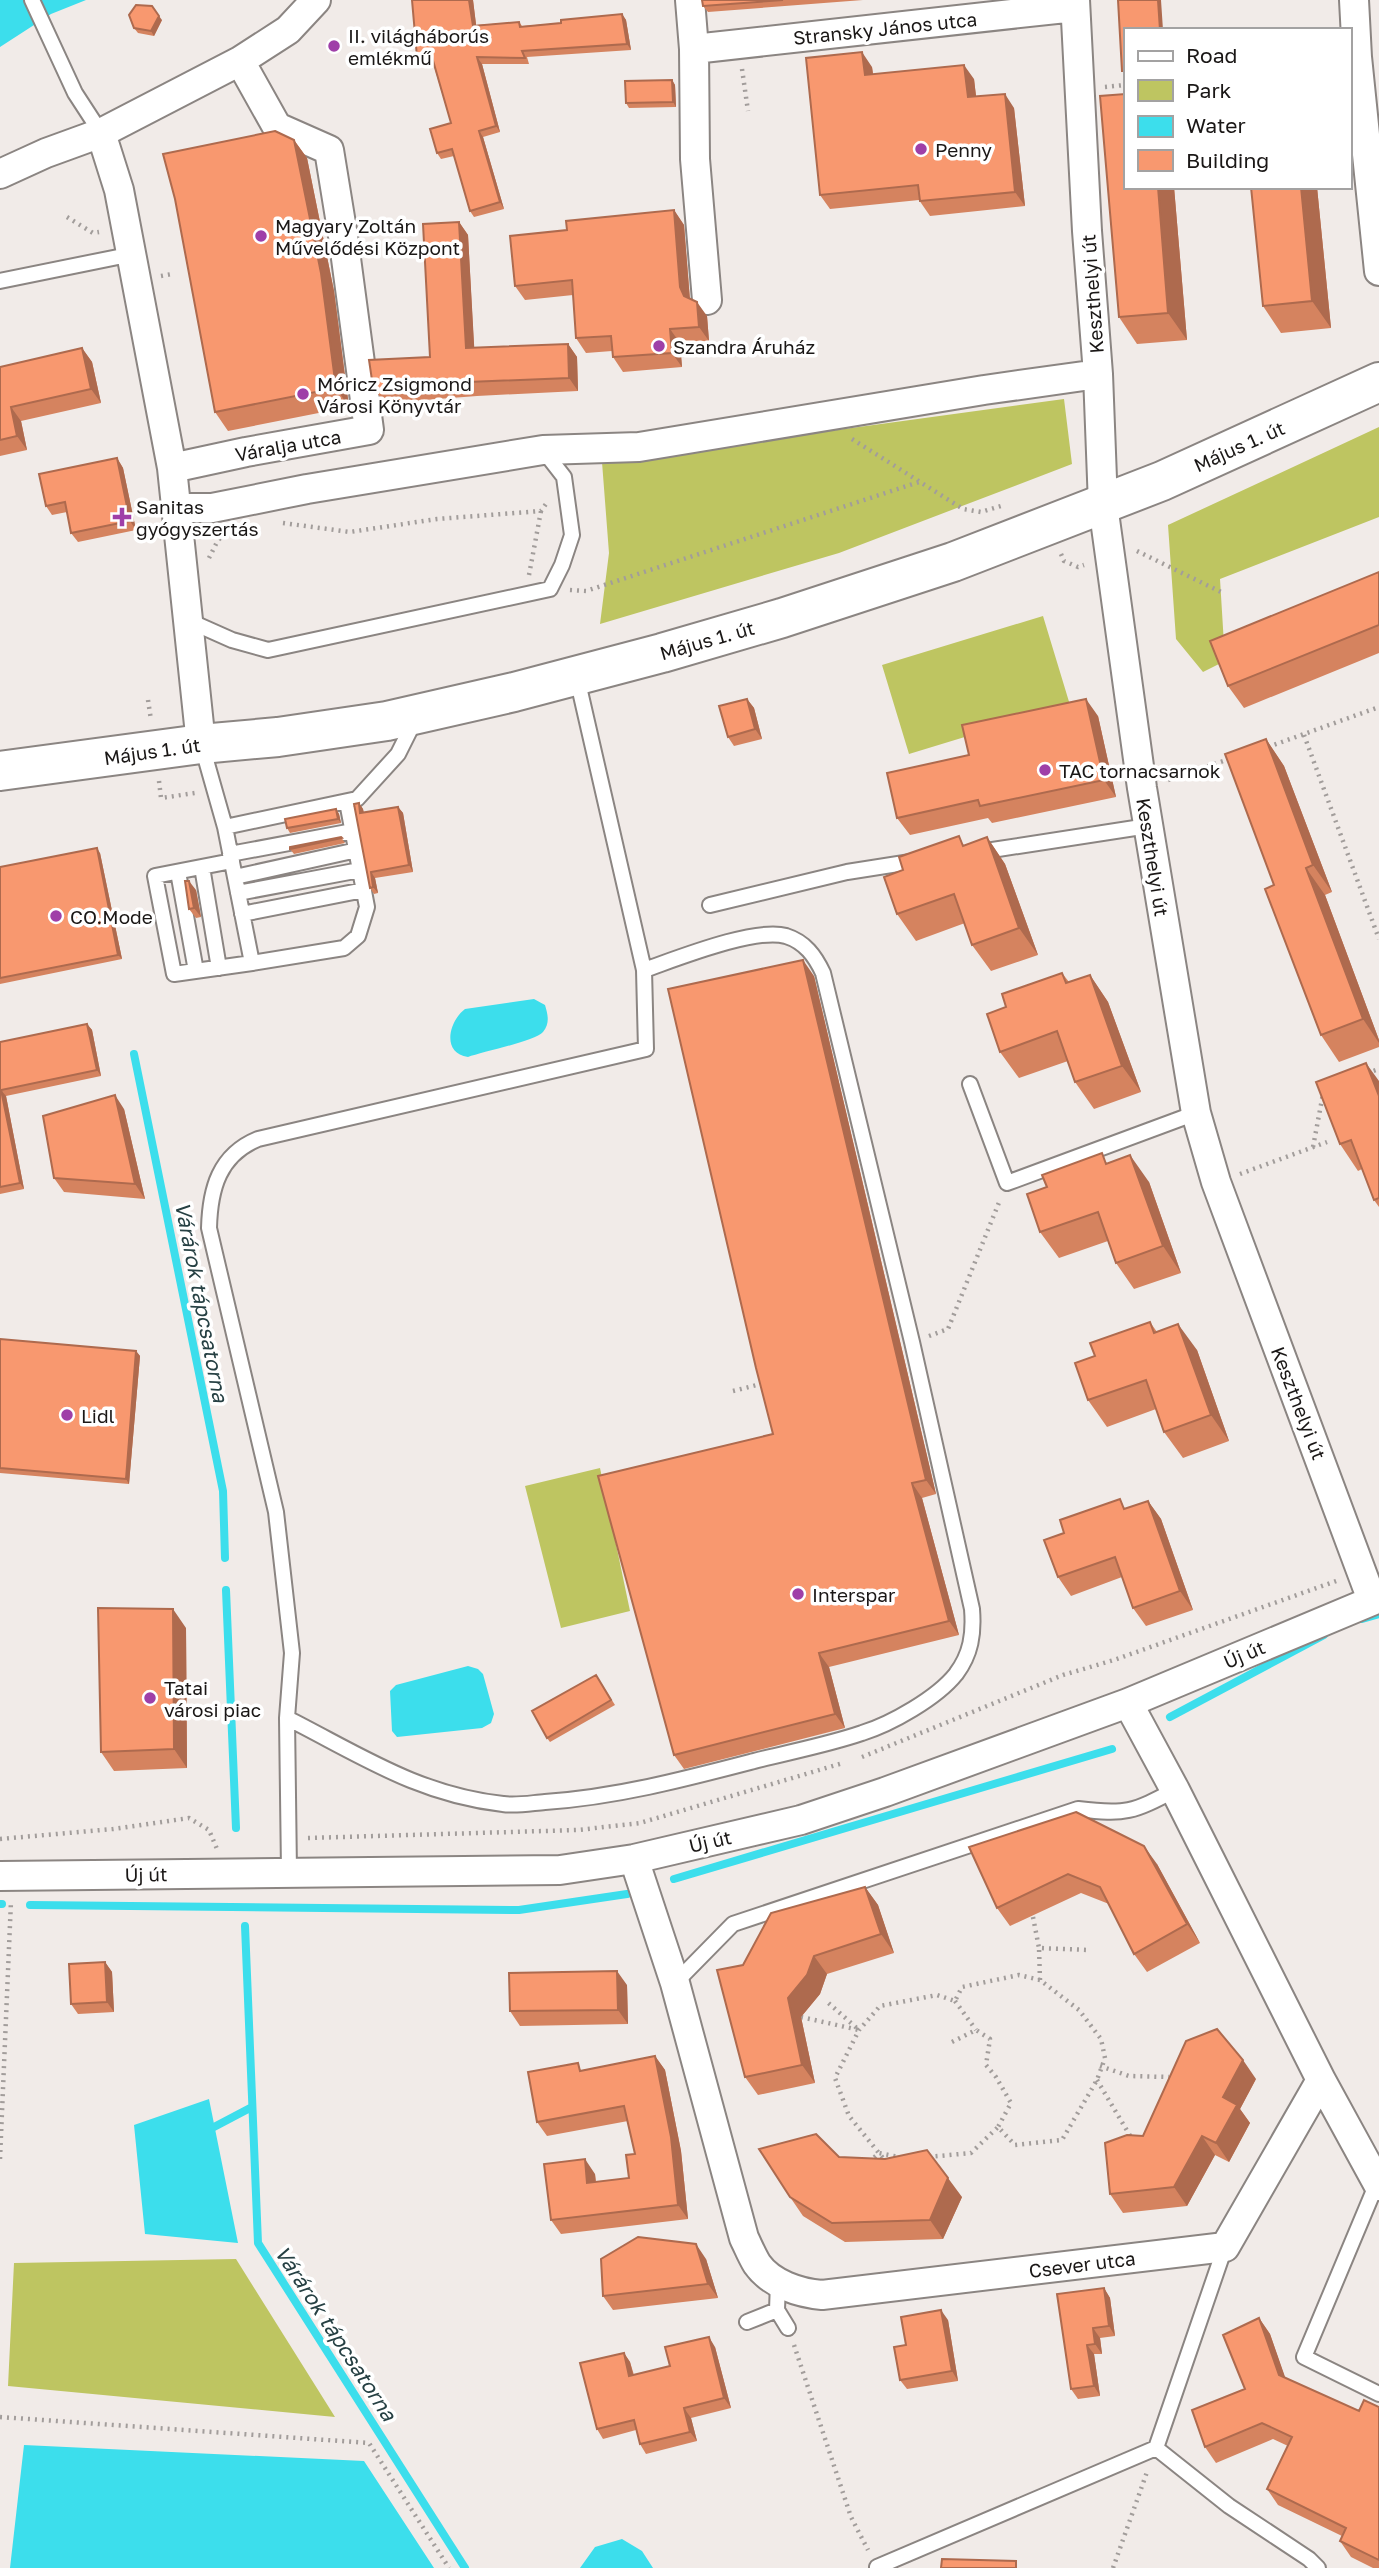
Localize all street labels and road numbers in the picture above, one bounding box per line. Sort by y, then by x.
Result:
street label: Stransky János utca [792,7,978,49]
street label: Keszthelyi út [1076,234,1108,354]
street label: Május 1. út [1190,416,1288,476]
street label: Váralja utca [233,424,343,466]
street label: Május 1. út [657,616,757,664]
street label: Május 1. út [102,733,202,769]
street label: Keszthelyi út [1132,796,1174,918]
street label: Keszthelyi út [1267,1343,1331,1463]
street label: Új út [1220,1635,1268,1673]
street label: Új út [687,1825,733,1857]
street label: Új út [124,1862,168,1886]
street label: Csever utca [1027,2246,1137,2282]

